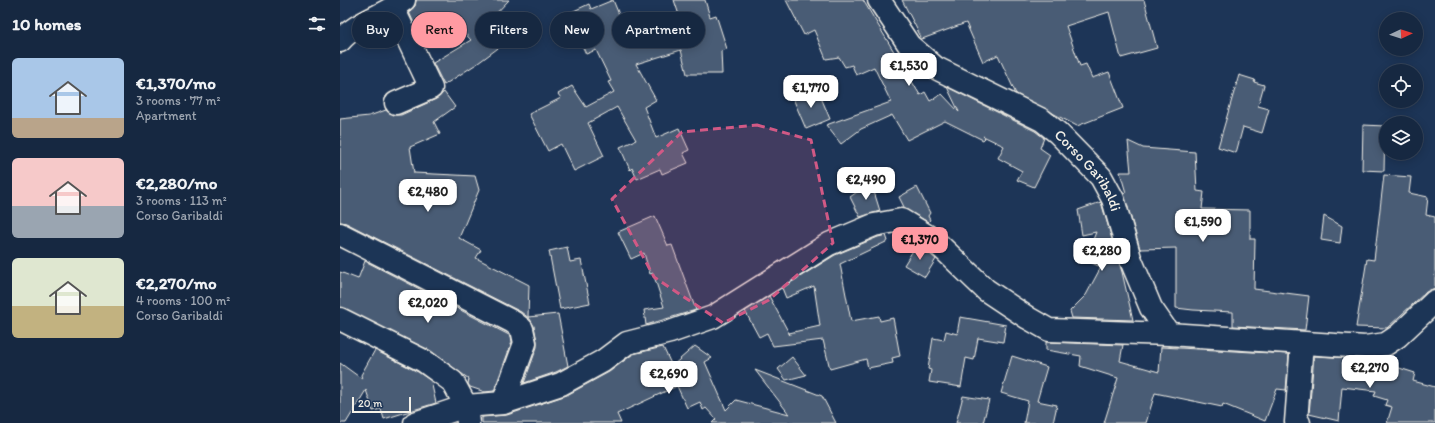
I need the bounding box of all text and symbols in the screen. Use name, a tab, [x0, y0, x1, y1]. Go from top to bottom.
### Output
chip: Buy	[352, 12, 403, 48]
chip: Rent	[411, 12, 467, 48]
chip: Filters	[475, 12, 542, 48]
chip: New	[550, 12, 604, 48]
chip: Apartment	[612, 12, 705, 48]
north arrow	[1379, 12, 1423, 56]
map controls	[1379, 12, 1423, 160]
icon: filters	[306, 13, 328, 35]
text: 10 homes	[12, 14, 81, 34]
pin: €1,530	[876, 53, 942, 87]
text: €1,530	[890, 58, 928, 73]
button: locate	[1379, 64, 1423, 108]
text: €1,370/mo	[136, 73, 216, 93]
icon: home	[44, 74, 92, 122]
pin: €1,770	[778, 75, 844, 109]
text: €1,770	[792, 80, 830, 95]
text: 3 rooms · 77 m²	[136, 93, 221, 108]
text: Apartment	[136, 108, 197, 123]
button: layers	[1379, 116, 1423, 160]
street label: Corso Garibaldi	[1051, 126, 1125, 213]
pin: €2,490	[833, 167, 899, 201]
text: €2,490	[846, 172, 886, 187]
text: €2,280/mo	[136, 173, 217, 193]
icon: home	[44, 174, 92, 222]
pin: €2,480	[395, 179, 461, 213]
text: €2,480	[408, 184, 448, 199]
text: 3 rooms · 113 m²	[136, 193, 227, 208]
text: Corso Garibaldi	[136, 208, 223, 223]
pin: €1,590	[1170, 209, 1236, 243]
text: €1,590	[1184, 214, 1222, 229]
pin: €1,370	[887, 227, 953, 261]
text: €1,370	[901, 232, 939, 247]
pin: €2,280	[1069, 238, 1135, 272]
text: €2,280	[1082, 243, 1122, 258]
text: €2,270/mo	[136, 273, 217, 293]
icon: home	[44, 274, 92, 322]
pin: €2,020	[395, 290, 461, 324]
text: 4 rooms · 100 m²	[136, 293, 230, 308]
text: €2,020	[408, 295, 448, 310]
text: Corso Garibaldi	[136, 308, 223, 323]
pin: €2,270	[1337, 355, 1403, 389]
text: €2,270	[1351, 360, 1389, 375]
pin: €2,690	[636, 361, 702, 395]
text: €2,690	[649, 366, 689, 381]
scale bar	[352, 395, 411, 414]
text: 20 m	[358, 397, 382, 410]

